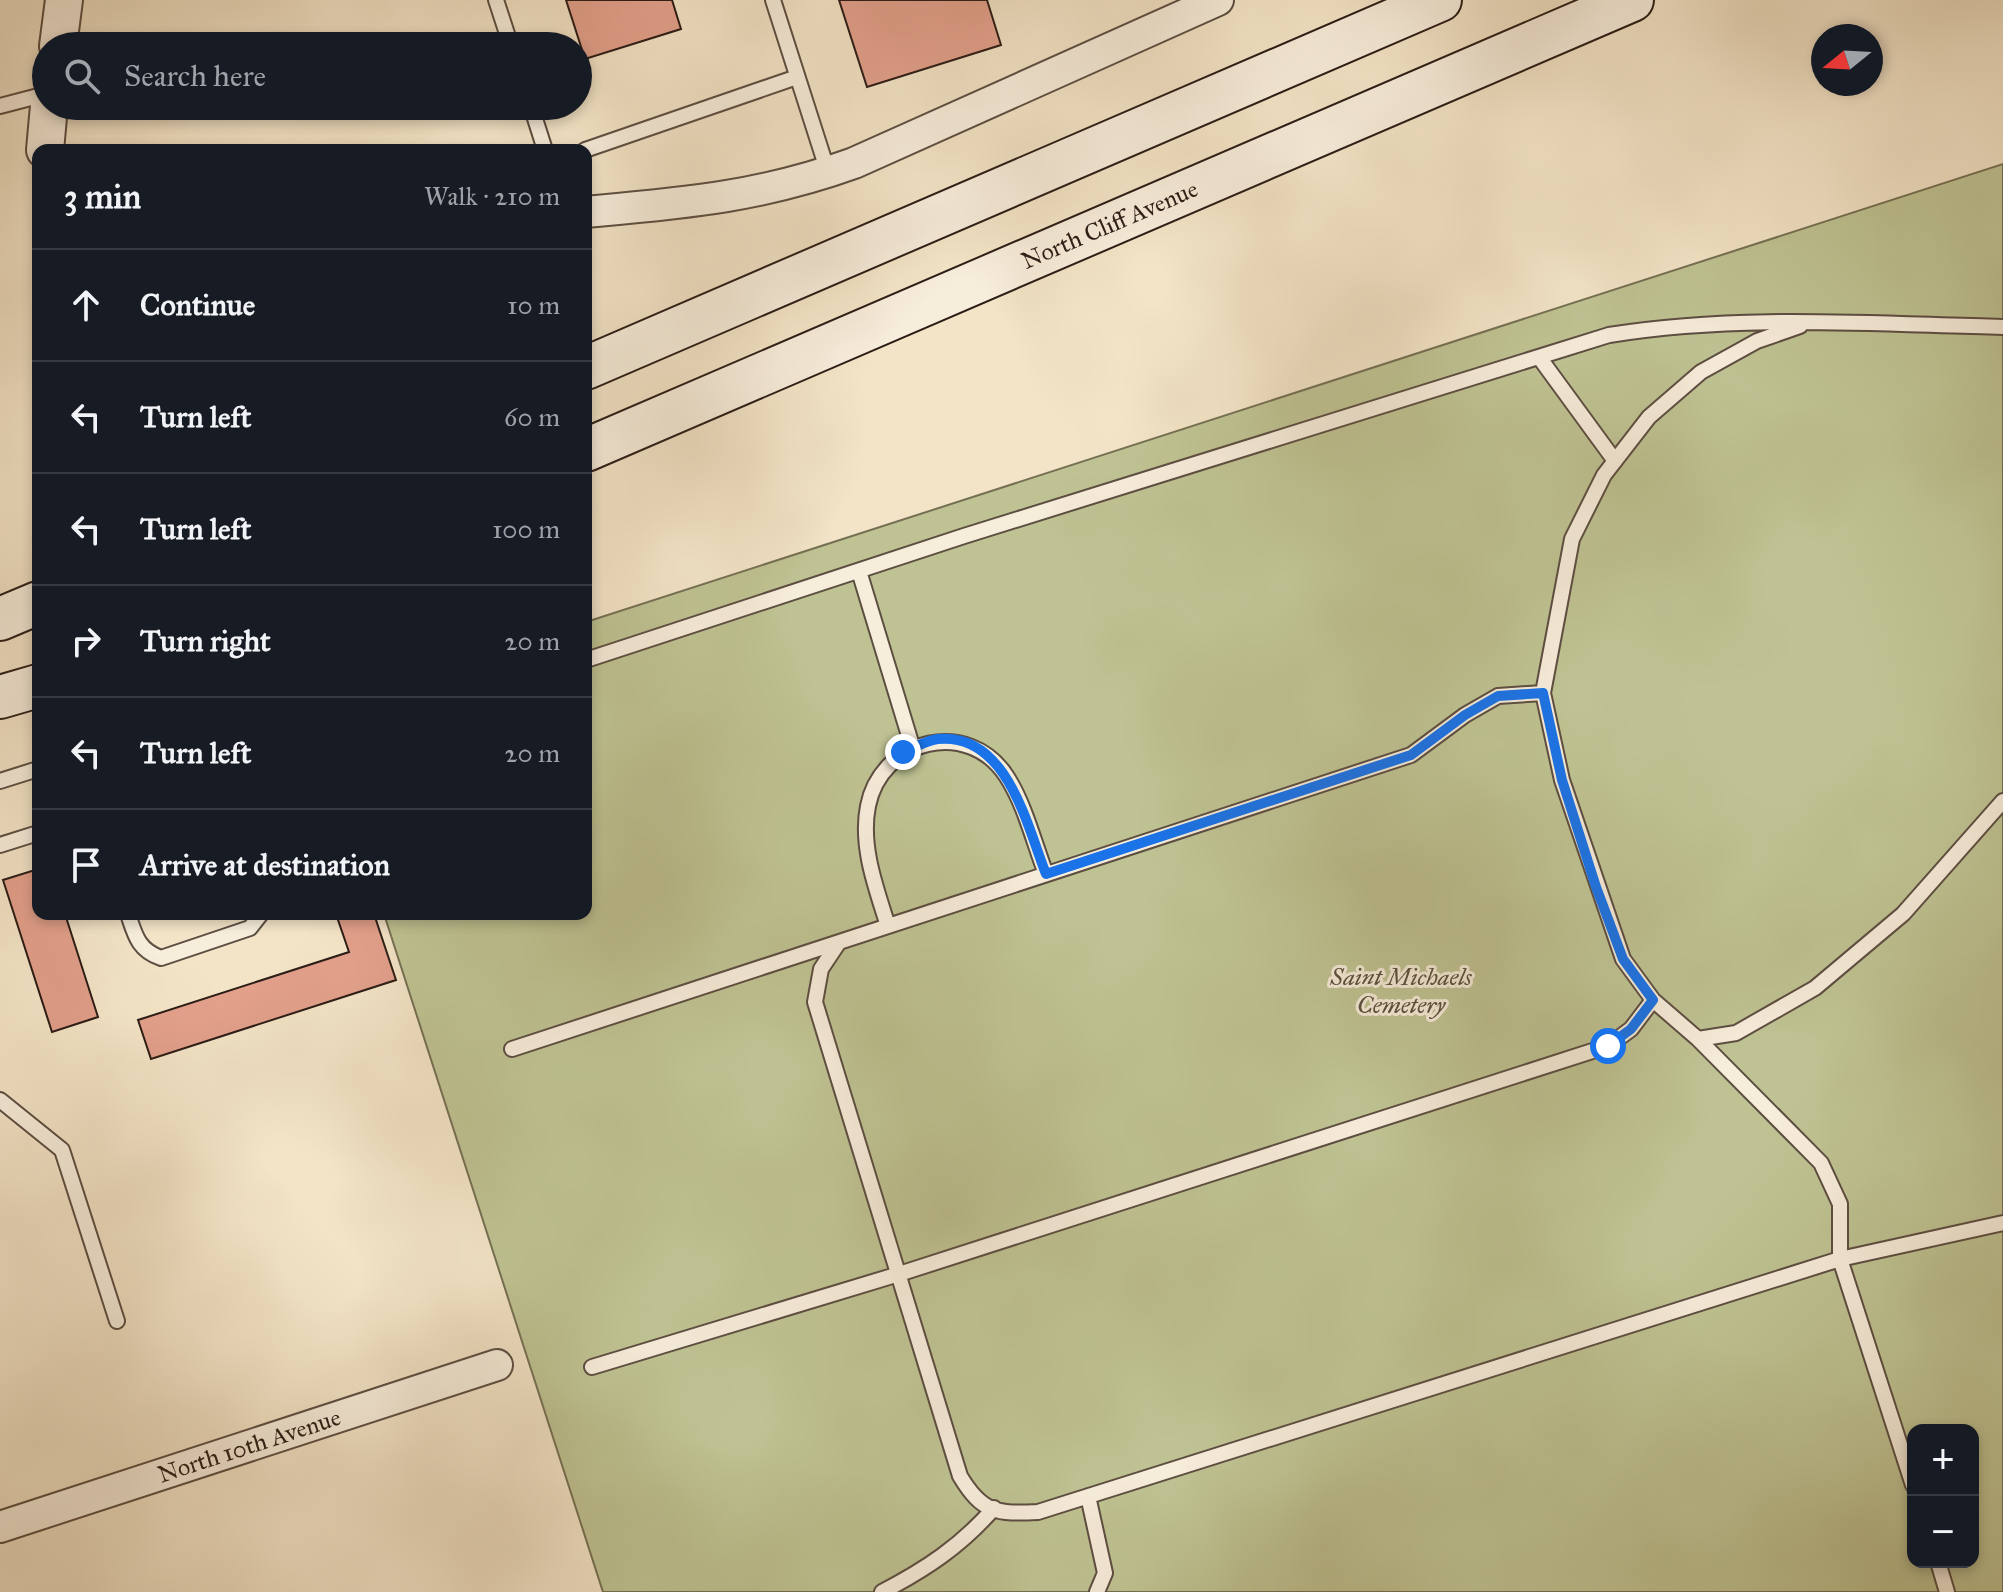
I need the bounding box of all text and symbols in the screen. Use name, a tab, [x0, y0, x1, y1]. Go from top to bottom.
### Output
north arrow	[1811, 24, 1883, 96]
search box	[32, 32, 592, 120]
icon: search	[60, 54, 104, 98]
text: Search here	[124, 58, 266, 94]
street label: North Cliff Avenue	[1017, 174, 1202, 276]
text: 3 min	[64, 176, 141, 217]
text: Walk · 210 m	[424, 180, 560, 212]
icon: ahead	[64, 283, 108, 327]
text: Continue	[140, 287, 255, 323]
text: 10 m	[507, 289, 560, 321]
icon: left	[64, 395, 108, 439]
text: Turn left	[140, 399, 251, 435]
text: 60 m	[504, 401, 560, 433]
icon: left	[64, 507, 108, 551]
text: Turn left	[140, 511, 251, 547]
text: 100 m	[492, 513, 560, 545]
icon: right	[64, 619, 108, 663]
text: Turn right	[140, 623, 271, 659]
text: 20 m	[505, 625, 560, 657]
icon: left	[64, 731, 108, 775]
route end	[885, 734, 921, 770]
text: Turn left	[140, 735, 251, 771]
text: 20 m	[505, 737, 560, 769]
icon: arrive	[64, 843, 108, 887]
text: Arrive at destination	[140, 847, 390, 883]
park label: Saint Michaels Cemetery	[1329, 962, 1473, 1020]
route start	[1590, 1028, 1626, 1064]
street label: North 10th Avenue	[154, 1402, 344, 1490]
map controls	[1907, 1424, 1979, 1568]
button: +	[1907, 1424, 1979, 1496]
button: −	[1907, 1496, 1979, 1568]

